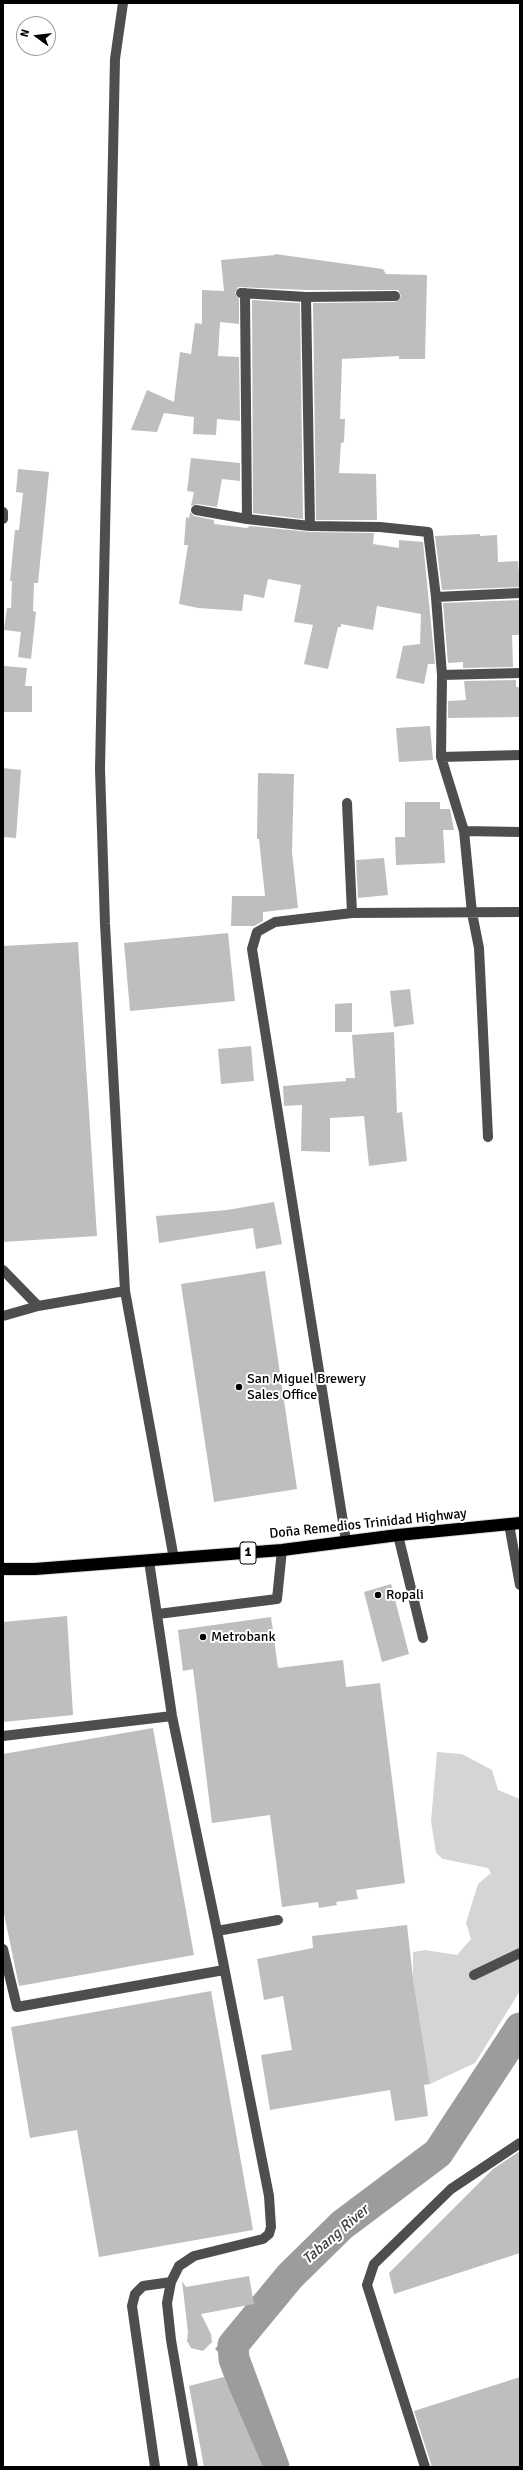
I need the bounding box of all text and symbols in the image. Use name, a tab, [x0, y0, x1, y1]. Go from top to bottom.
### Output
north arrow	[16, 16, 56, 56]
text: N	[18, 28, 32, 38]
place label: San Miguel Brewery Sales Office	[247, 1371, 366, 1404]
marker: San Miguel Brewery Sales Office	[234, 1382, 244, 1392]
street label: Doña Remedios Trinidad Highway	[268, 1505, 468, 1543]
road number: 1	[240, 1542, 256, 1564]
place label: Ropali	[386, 1587, 424, 1603]
marker: Ropali	[373, 1590, 383, 1600]
place label: Metrobank	[211, 1629, 276, 1645]
marker: Metrobank	[198, 1632, 208, 1642]
water label: Tabang River	[299, 2202, 373, 2268]

